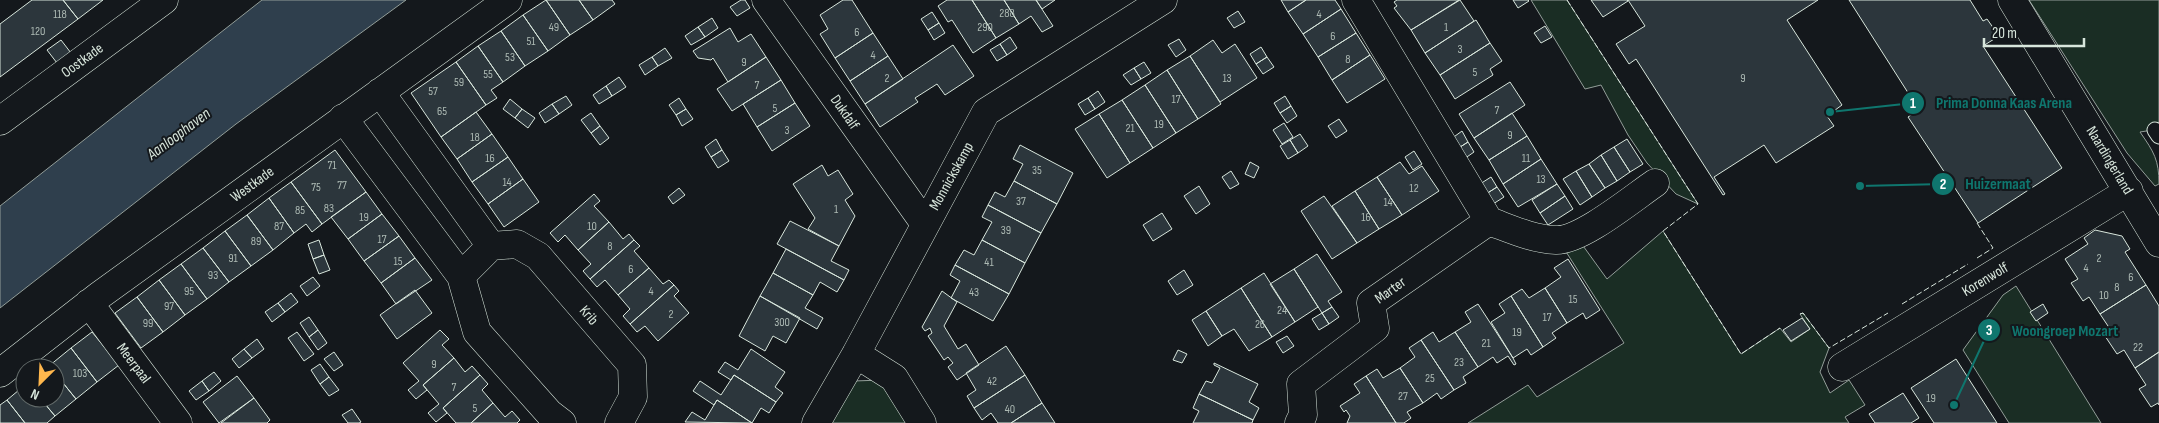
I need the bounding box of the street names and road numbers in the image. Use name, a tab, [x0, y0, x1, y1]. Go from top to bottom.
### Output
street label: Oostkade	[58, 39, 107, 82]
street label: Dukdalf	[826, 91, 864, 134]
street label: Naardingerland	[2082, 123, 2137, 198]
street label: Monnickskamp	[925, 139, 978, 214]
street label: Westkade	[227, 162, 278, 207]
street label: Korenwolf	[1959, 258, 2013, 301]
street label: Marter	[1371, 272, 1410, 308]
street label: Krib	[575, 302, 602, 329]
street label: Meerpaal	[112, 339, 155, 387]

